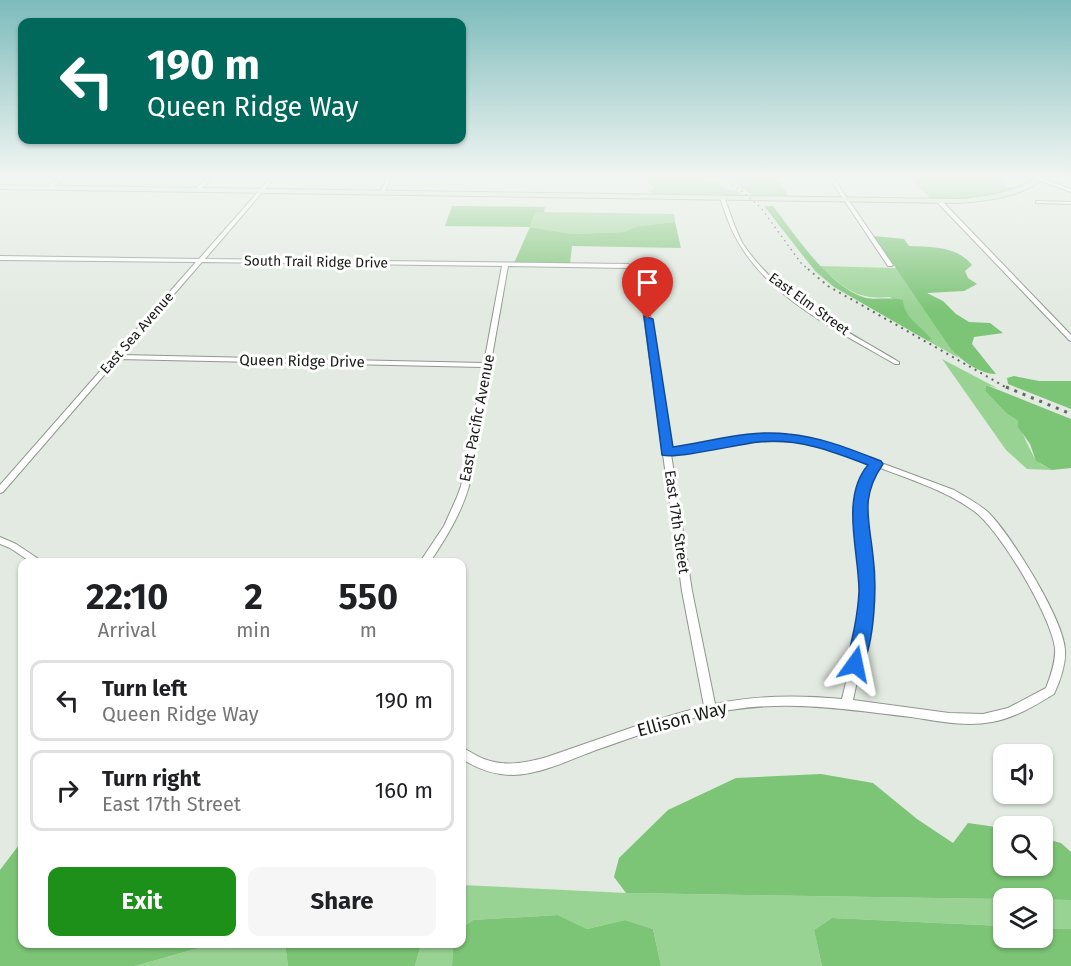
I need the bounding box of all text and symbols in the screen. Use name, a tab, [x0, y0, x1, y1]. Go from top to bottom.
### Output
text: 190 m	[147, 40, 260, 90]
icon: left	[48, 42, 126, 120]
text: Queen Ridge Way	[147, 91, 358, 123]
street label: South Trail Ridge Drive	[244, 252, 388, 272]
pin	[622, 257, 673, 319]
icon: arrive	[631, 266, 664, 299]
street label: East Elm Street	[765, 269, 853, 339]
street label: East Sea Avenue	[97, 289, 177, 377]
street label: Queen Ridge Drive	[239, 351, 365, 371]
street label: East Pacific Avenue	[456, 353, 498, 483]
street label: East 17th Street	[661, 469, 693, 575]
text: 22:10	[86, 575, 168, 619]
text: 2	[244, 575, 263, 619]
text: 550	[339, 575, 398, 619]
text: Arrival	[98, 618, 156, 642]
text: min	[236, 618, 271, 642]
text: m	[360, 618, 377, 642]
position arrow	[823, 632, 887, 696]
text: Turn left	[102, 675, 187, 702]
icon: left	[51, 684, 84, 717]
text: 190 m	[375, 687, 433, 714]
street label: Ellison Way	[635, 696, 729, 742]
text: Queen Ridge Way	[102, 702, 259, 726]
map controls	[993, 744, 1053, 948]
button: sound	[993, 744, 1053, 804]
text: Turn right	[102, 765, 201, 792]
icon: right	[51, 774, 84, 807]
text: 160 m	[375, 777, 433, 804]
text: East 17th Street	[102, 792, 241, 816]
button: search	[993, 816, 1053, 876]
button: Exit	[48, 867, 236, 936]
button: Share	[248, 867, 436, 936]
button: layers	[993, 888, 1053, 948]

